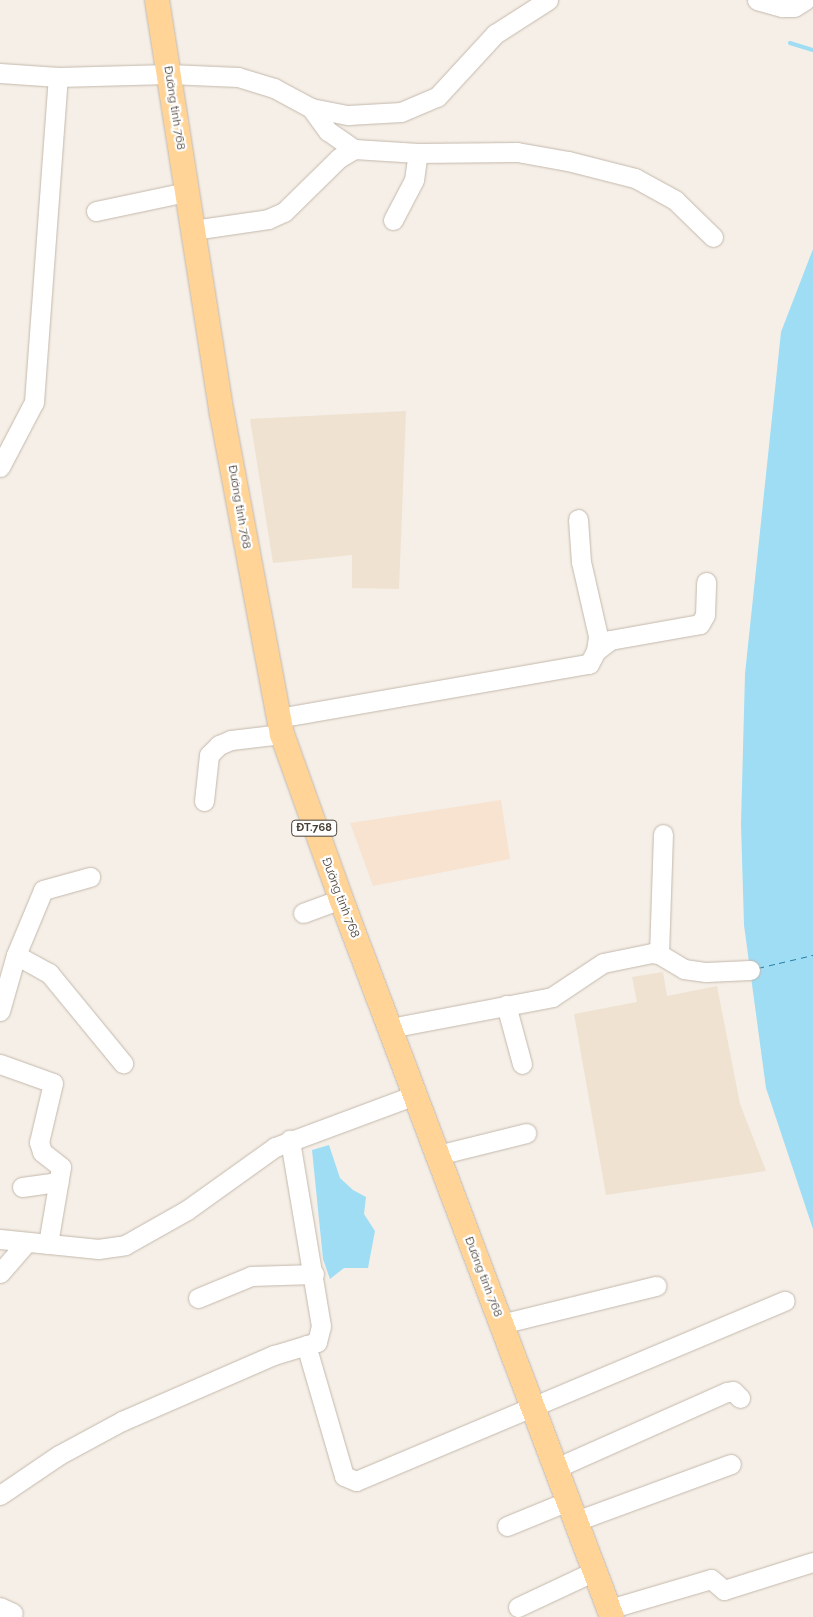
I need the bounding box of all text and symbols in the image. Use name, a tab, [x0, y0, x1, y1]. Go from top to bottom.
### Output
street label: Đường tỉnh 768	[160, 65, 188, 151]
street label: Đường tỉnh 768	[225, 464, 253, 550]
road number: ĐT.768	[290, 820, 338, 836]
street label: Đường tỉnh 768	[318, 856, 362, 940]
street label: Đường tỉnh 768	[461, 1235, 505, 1319]

